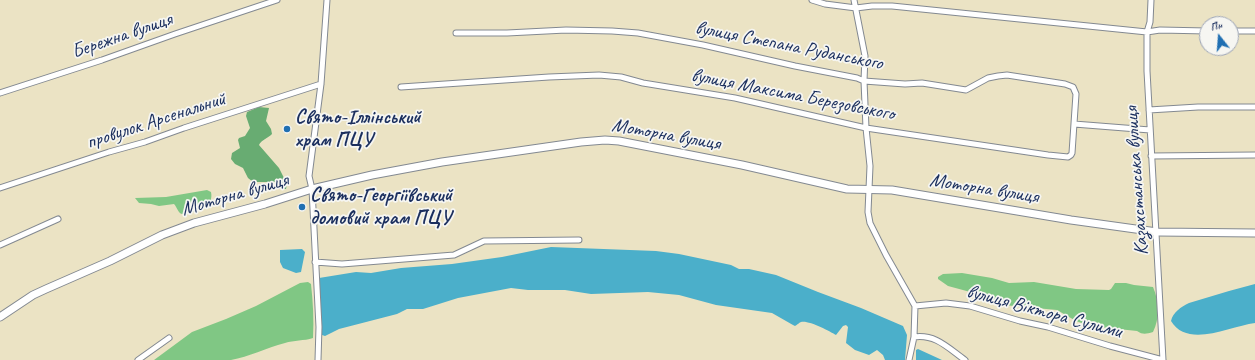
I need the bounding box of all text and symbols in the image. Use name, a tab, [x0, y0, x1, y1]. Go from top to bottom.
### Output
street label: Бережна вулиця	[69, 8, 175, 64]
street label: вулиця Степана Руданського	[693, 16, 885, 76]
north arrow	[1199, 16, 1239, 56]
text: Пн	[1208, 17, 1223, 34]
street label: вулиця Максима Березовського	[689, 64, 897, 126]
street label: провулок Арсенальний	[83, 87, 229, 155]
place label: Свято-Іллінський храм ПЦУ	[295, 106, 421, 153]
street label: Казахстанська вулиця	[1120, 106, 1154, 256]
street label: Моторна вулиця	[610, 114, 722, 156]
marker: Свято-Іллінський храм ПЦУ	[282, 124, 292, 134]
street label: Моторна вулиця	[179, 168, 291, 222]
street label: Моторна вулиця	[928, 169, 1040, 209]
place label: Свято-Георгіївський домовий храм ПЦУ	[310, 184, 452, 231]
marker: Свято-Георгіївський домовий храм ПЦУ	[297, 202, 307, 212]
street label: вулиця Віктора Сулими	[964, 280, 1124, 344]

